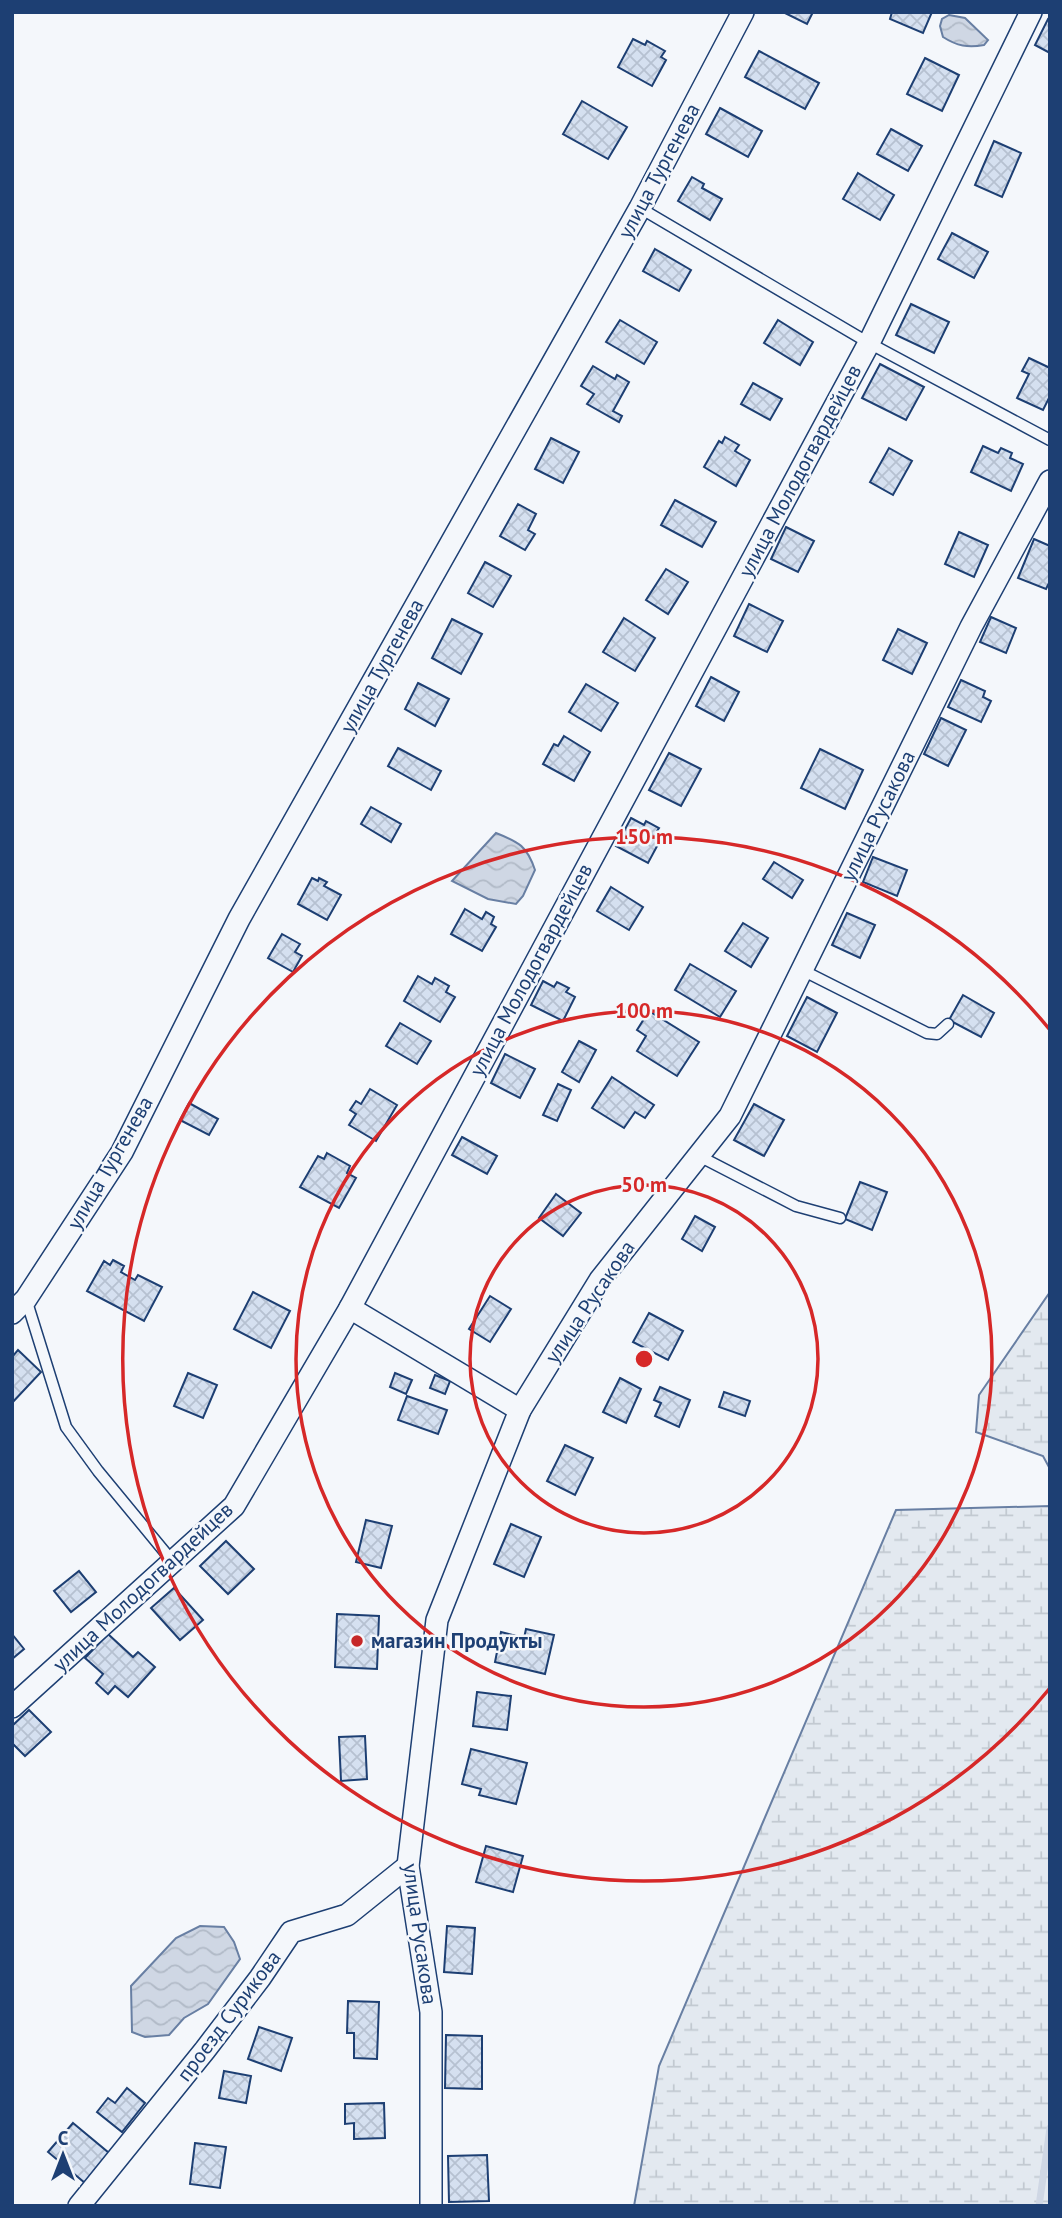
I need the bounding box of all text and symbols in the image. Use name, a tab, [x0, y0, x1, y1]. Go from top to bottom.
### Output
street label: улица Тургенева	[612, 98, 706, 243]
street label: улица Молодогвардейцев	[732, 360, 867, 582]
street label: улица Тургенева	[334, 594, 430, 738]
street label: улица Русакова	[834, 746, 921, 886]
text: 150 m	[615, 823, 673, 850]
street label: улица Молодогвардейцев	[463, 859, 598, 1081]
text: 100 m	[615, 997, 673, 1024]
street label: улица Тургенева	[61, 1091, 159, 1234]
text: 50 m	[621, 1171, 667, 1198]
street label: улица Русакова	[539, 1235, 641, 1368]
centre of rings	[632, 1347, 656, 1371]
street label: улица Молодогвардейцев	[47, 1496, 239, 1677]
place label: магазин Продукты	[371, 1627, 543, 1654]
marker: магазин Продукты	[349, 1633, 365, 1649]
street label: улица Русакова	[397, 1862, 444, 2006]
street label: проезд Сурикова	[171, 1945, 287, 2087]
north arrow	[28, 2120, 98, 2190]
text: С	[58, 2126, 69, 2150]

